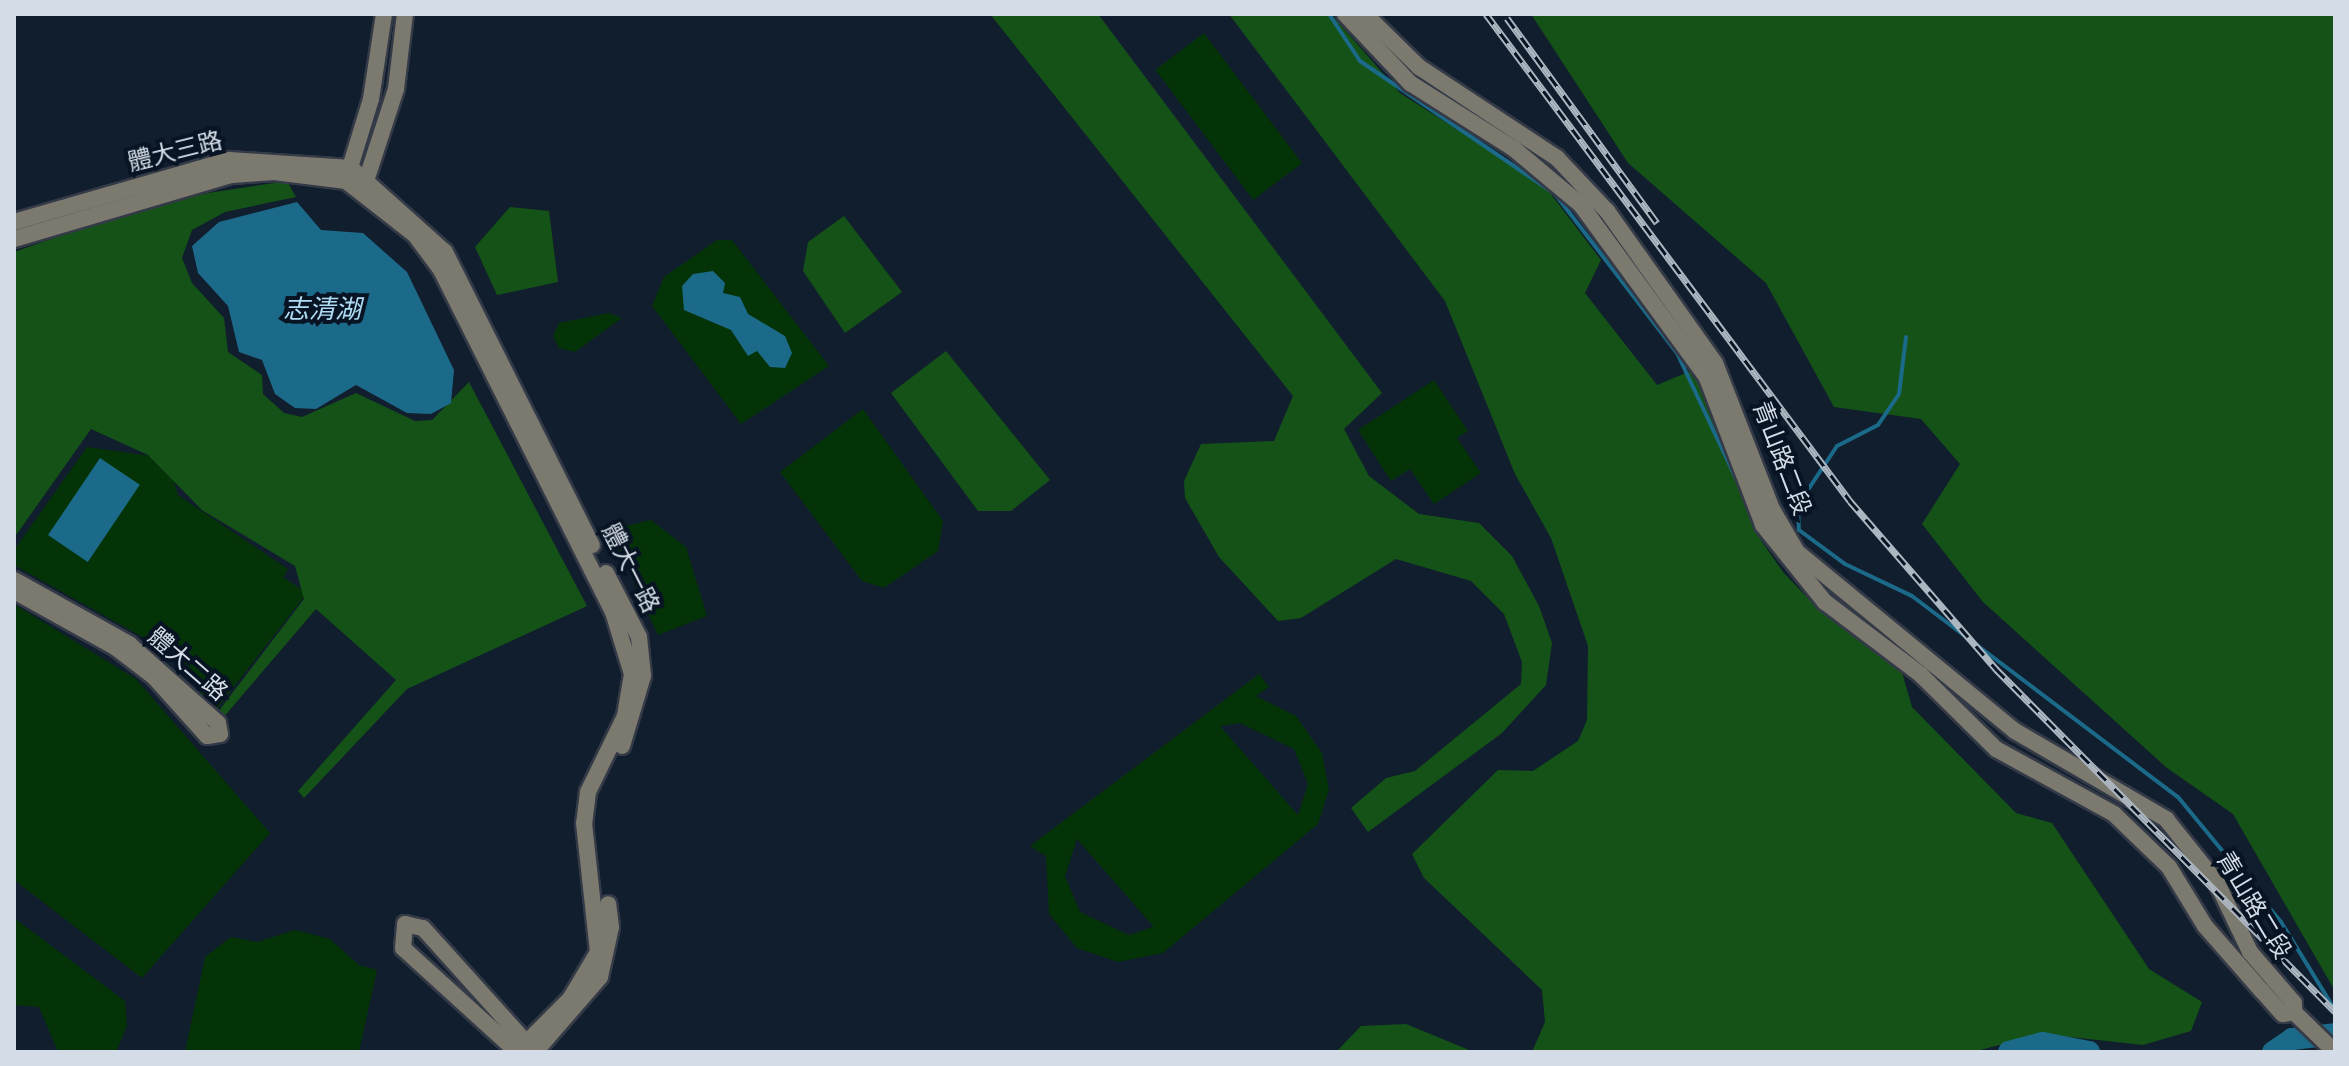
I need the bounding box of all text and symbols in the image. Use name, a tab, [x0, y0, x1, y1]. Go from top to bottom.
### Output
street label: 體大三路	[125, 125, 225, 177]
water label: 志清湖	[283, 294, 361, 326]
street label: 青山路二段	[1747, 397, 1817, 519]
street label: 體大一路	[596, 519, 666, 617]
street label: 體大二路	[142, 622, 234, 706]
street label: 青山路二段	[2211, 846, 2297, 964]

